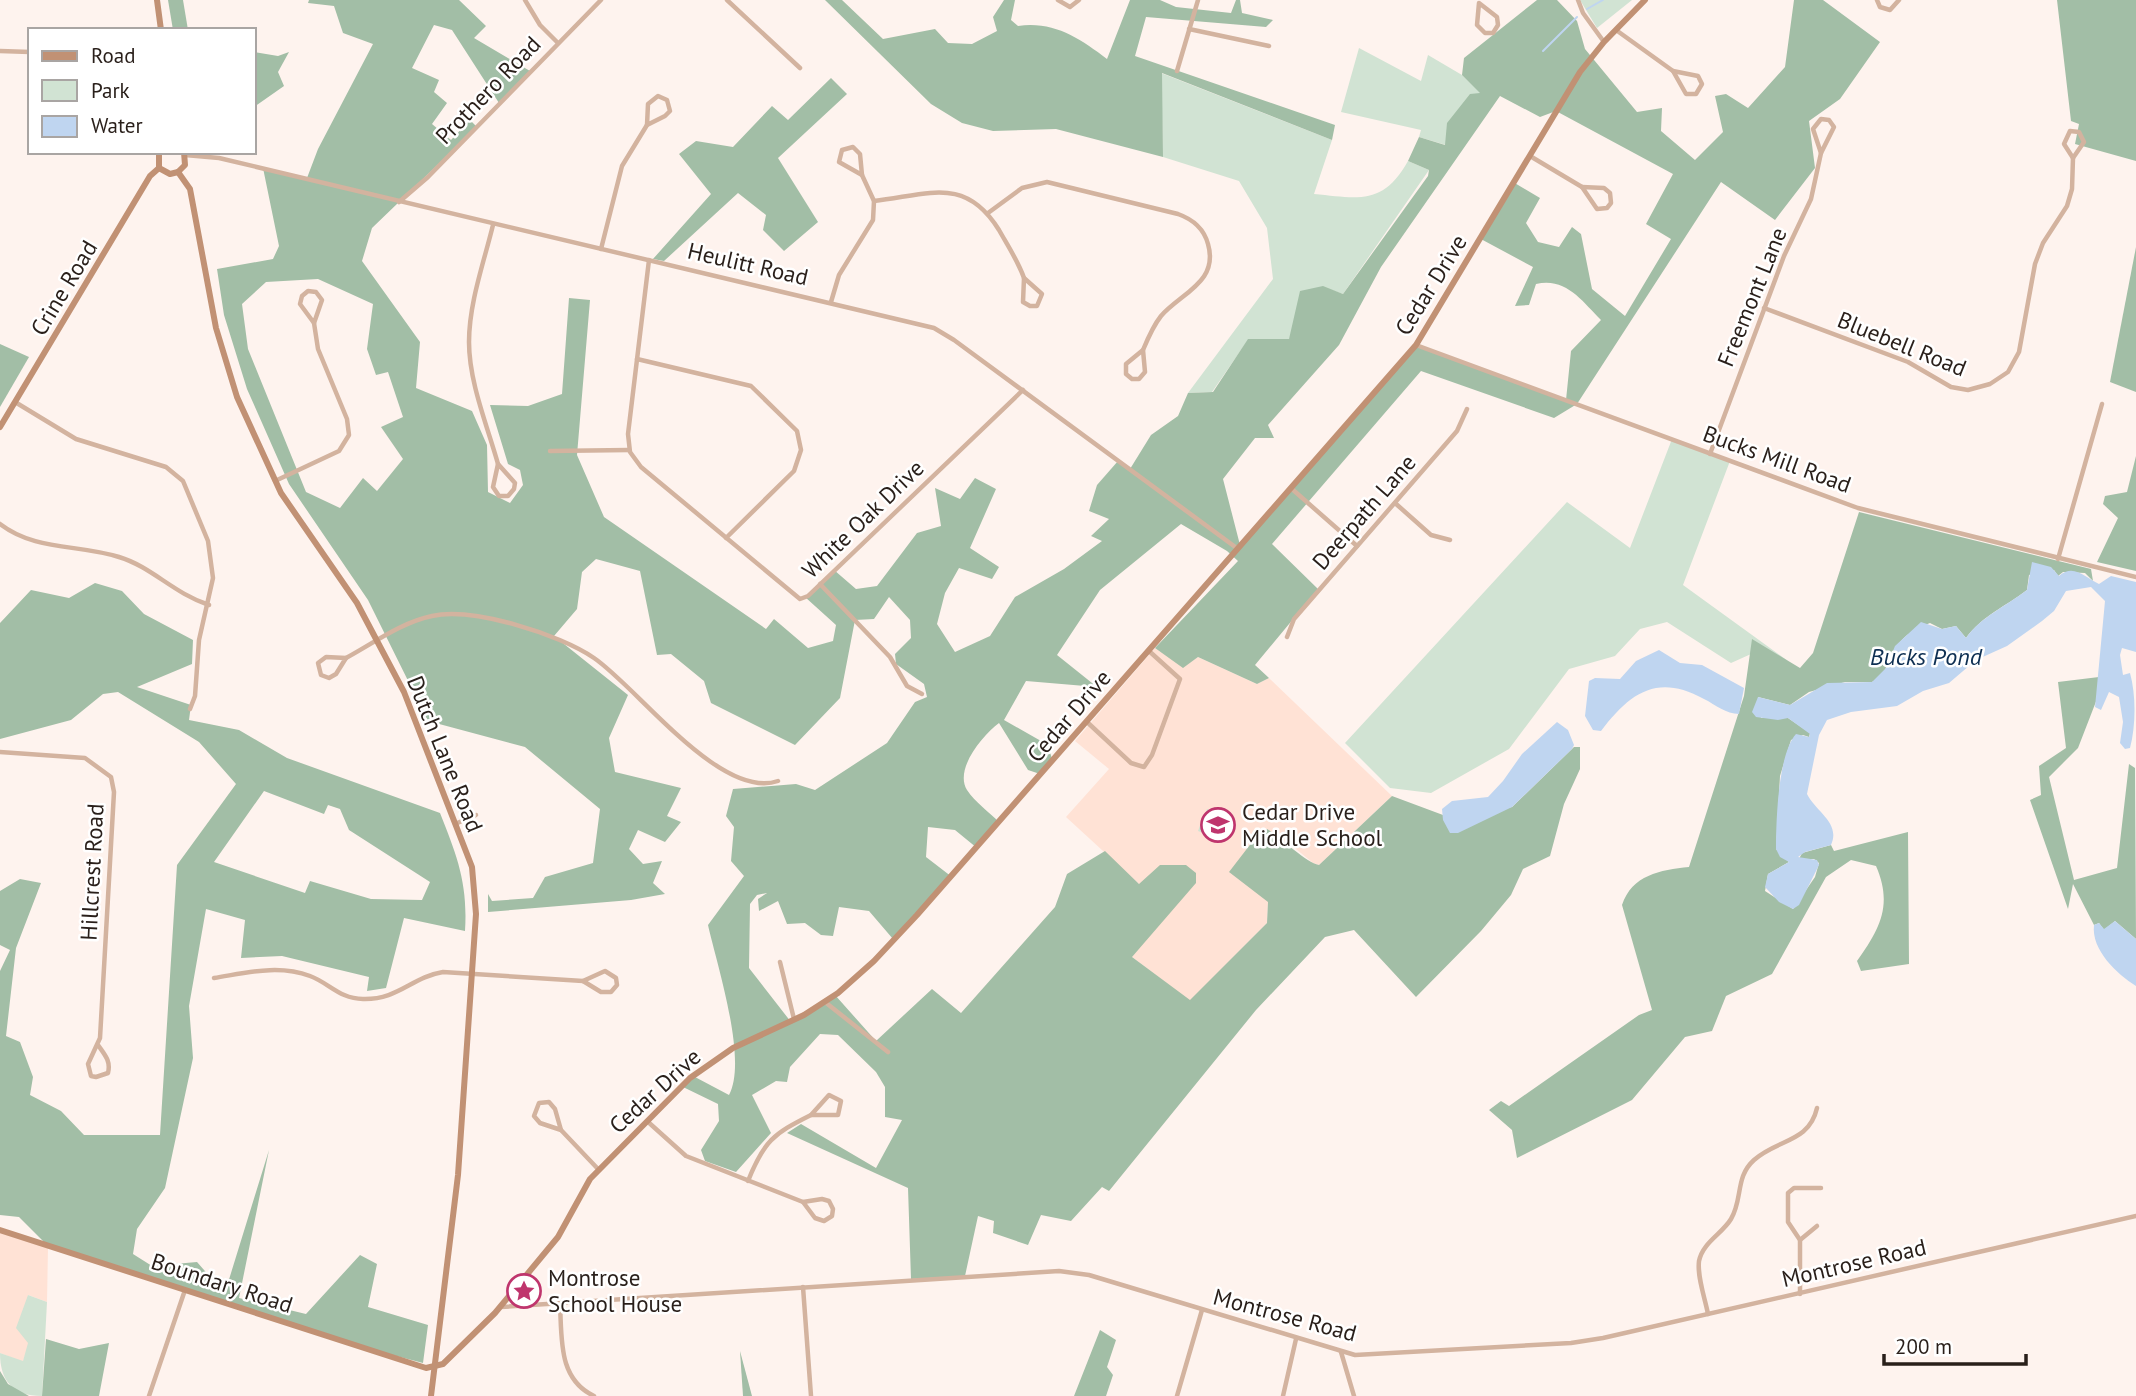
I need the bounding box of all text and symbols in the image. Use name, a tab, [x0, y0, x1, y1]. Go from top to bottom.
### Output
legend	[28, 28, 256, 154]
street label: Prothero Road	[429, 29, 546, 150]
text: Road	[91, 42, 135, 69]
text: Park	[91, 77, 130, 104]
text: Water	[91, 112, 143, 139]
street label: Freemont Lane	[1710, 223, 1793, 371]
street label: Cedar Drive	[1388, 229, 1473, 340]
street label: Crine Road	[24, 235, 103, 341]
street label: Heulitt Road	[685, 236, 811, 291]
street label: Bluebell Road	[1833, 305, 1971, 383]
street label: Bucks Mill Road	[1699, 418, 1855, 499]
street label: Deerpath Lane	[1306, 448, 1422, 575]
street label: White Oak Drive	[796, 453, 930, 584]
water label: Bucks Pond	[1870, 641, 1983, 672]
street label: Cedar Drive	[1021, 663, 1117, 768]
street label: Dutch Lane Road	[401, 671, 490, 836]
place label: Cedar Drive Middle School	[1242, 797, 1382, 852]
street label: Hillcrest Road	[73, 803, 110, 941]
school or university icon: Cedar Drive Middle School	[1199, 806, 1237, 844]
street label: Cedar Drive	[603, 1042, 706, 1139]
street label: Montrose Road	[1779, 1232, 1929, 1293]
street label: Boundary Road	[148, 1246, 297, 1319]
place label: Montrose School House	[548, 1263, 682, 1318]
place icon: Montrose School House	[505, 1272, 543, 1310]
street label: Montrose Road	[1210, 1281, 1360, 1348]
scale bar	[1884, 1322, 2026, 1366]
text: 200 m	[1895, 1333, 1952, 1360]

